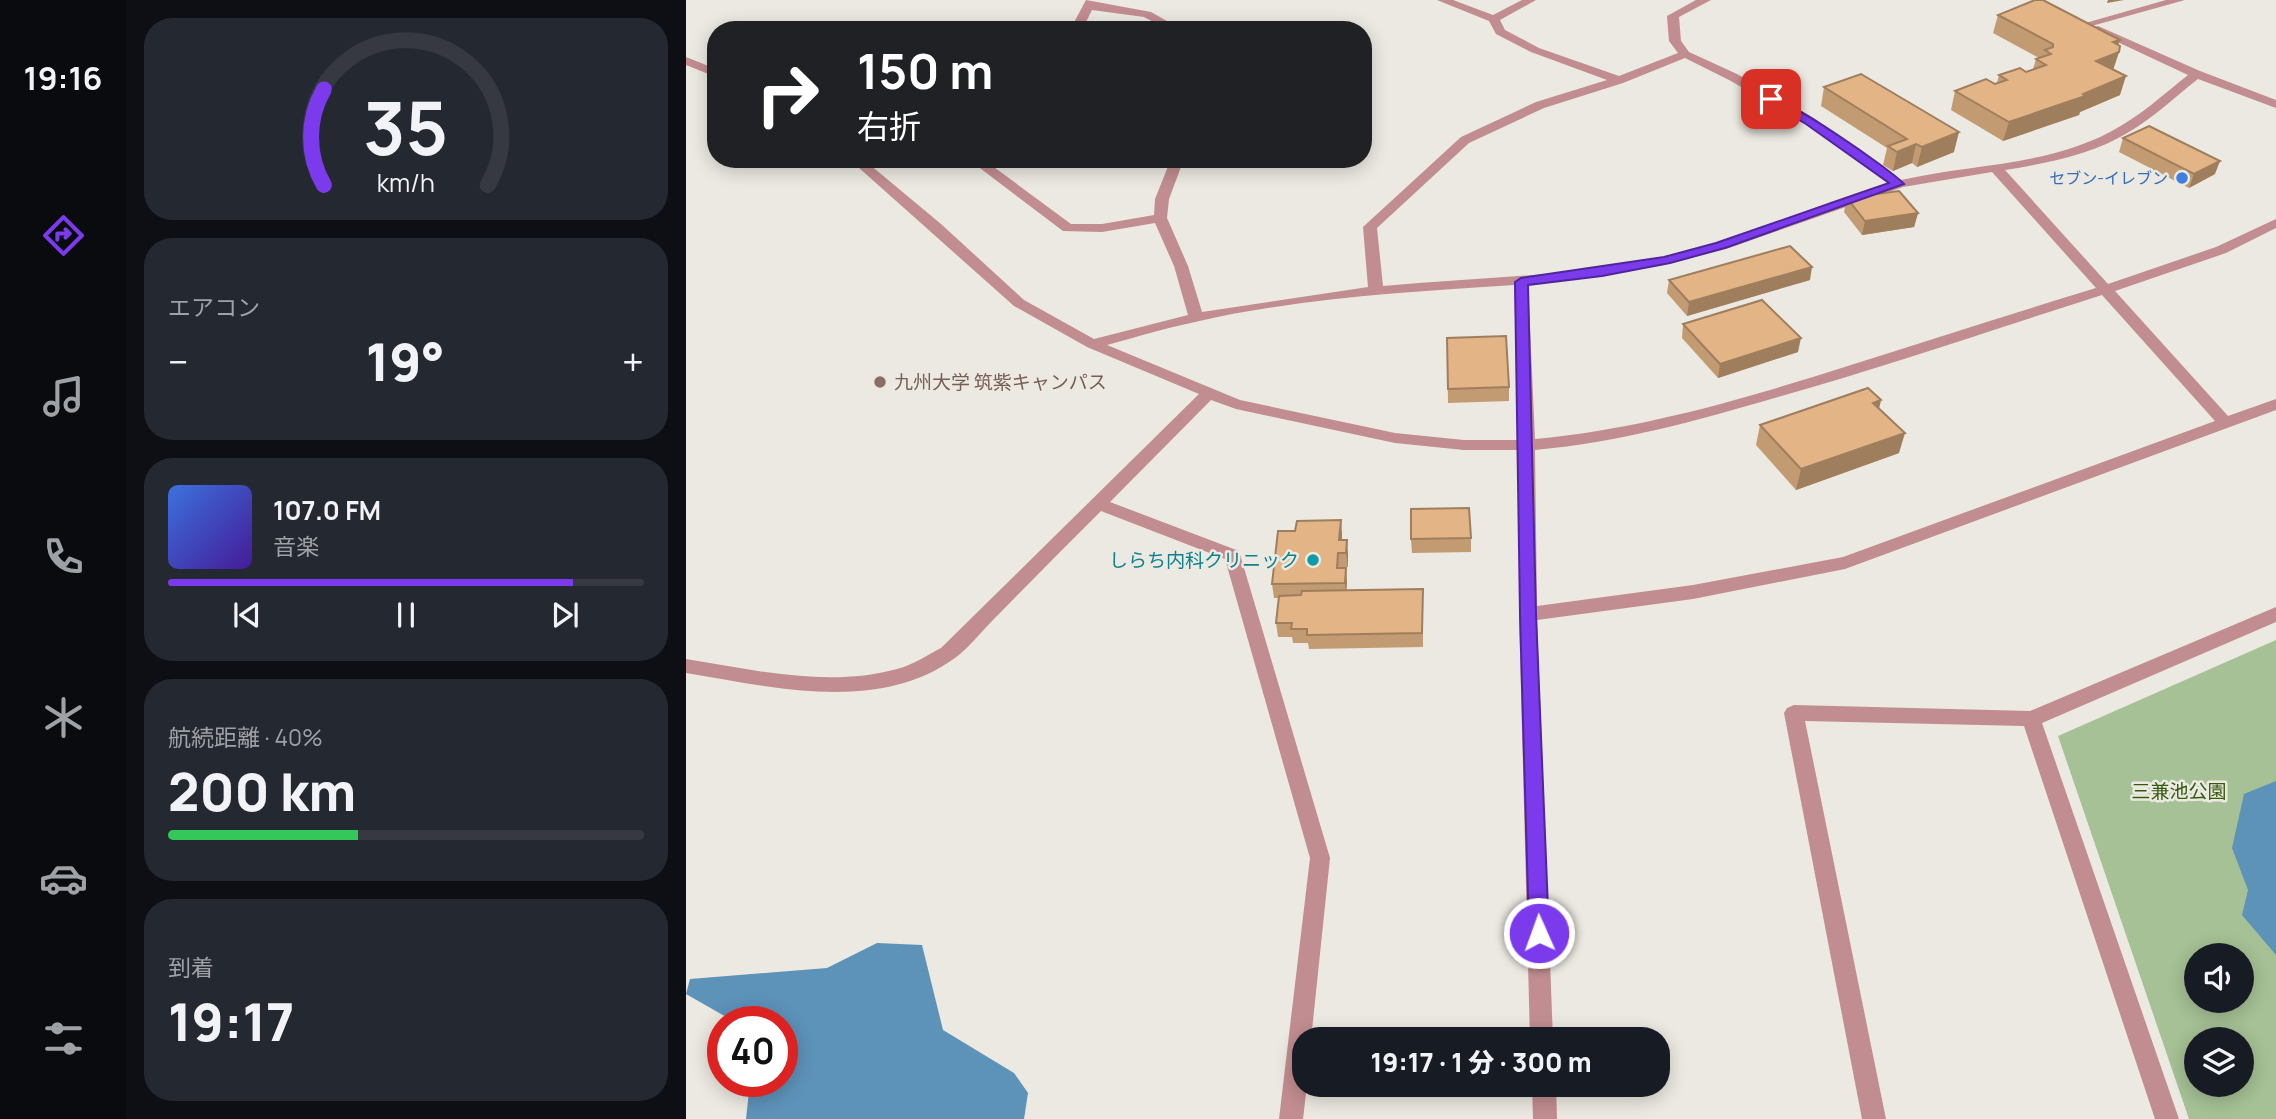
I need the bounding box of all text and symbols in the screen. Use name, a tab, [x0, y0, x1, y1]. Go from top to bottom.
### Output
text: 150 m	[857, 37, 993, 104]
icon: right	[742, 49, 833, 140]
text: 19:16	[24, 56, 102, 100]
pin	[1741, 69, 1801, 129]
text: 35	[364, 77, 449, 177]
icon: arrive	[1752, 80, 1790, 118]
text: 右折	[857, 104, 921, 148]
text: km/h	[377, 165, 435, 200]
place label: セブン-イレブン	[2049, 167, 2168, 189]
marker: セブン-イレブン	[2174, 170, 2190, 186]
icon: directions	[39, 211, 88, 260]
text: エアコン	[168, 291, 260, 323]
text: 19°	[366, 326, 445, 397]
text: −	[168, 335, 189, 387]
text: +	[622, 335, 644, 387]
place label: 九州大学 筑紫キャンパス	[894, 369, 1107, 395]
icon: music	[39, 372, 88, 421]
marker: 九州大学 筑紫キャンパス	[872, 374, 888, 390]
text: 107.0 FM	[273, 492, 381, 528]
text: 音楽	[273, 530, 319, 562]
icon: phone	[39, 532, 88, 581]
place label: しらち内科クリニック	[1109, 547, 1299, 573]
marker: しらち内科クリニック	[1305, 552, 1321, 568]
icon: previous	[228, 596, 266, 634]
icon: pause	[387, 596, 425, 634]
icon: next	[546, 596, 584, 634]
icon: climate	[39, 693, 88, 742]
text: 航続距離 · 40%	[168, 721, 323, 753]
text: 200 km	[168, 756, 356, 827]
park label: 三兼池公園	[2131, 778, 2227, 804]
icon: car	[39, 854, 88, 903]
position arrow	[1502, 896, 1576, 970]
map controls	[2184, 943, 2254, 1097]
button: sound	[2184, 943, 2254, 1013]
text: 到着	[168, 951, 214, 983]
text: 19:17	[168, 986, 294, 1057]
speed limit sign: 40	[707, 1006, 798, 1097]
icon: filters	[39, 1014, 88, 1063]
button: layers	[2184, 1027, 2254, 1097]
text: 19:17 · 1 分 · 300 m	[1370, 1044, 1592, 1080]

